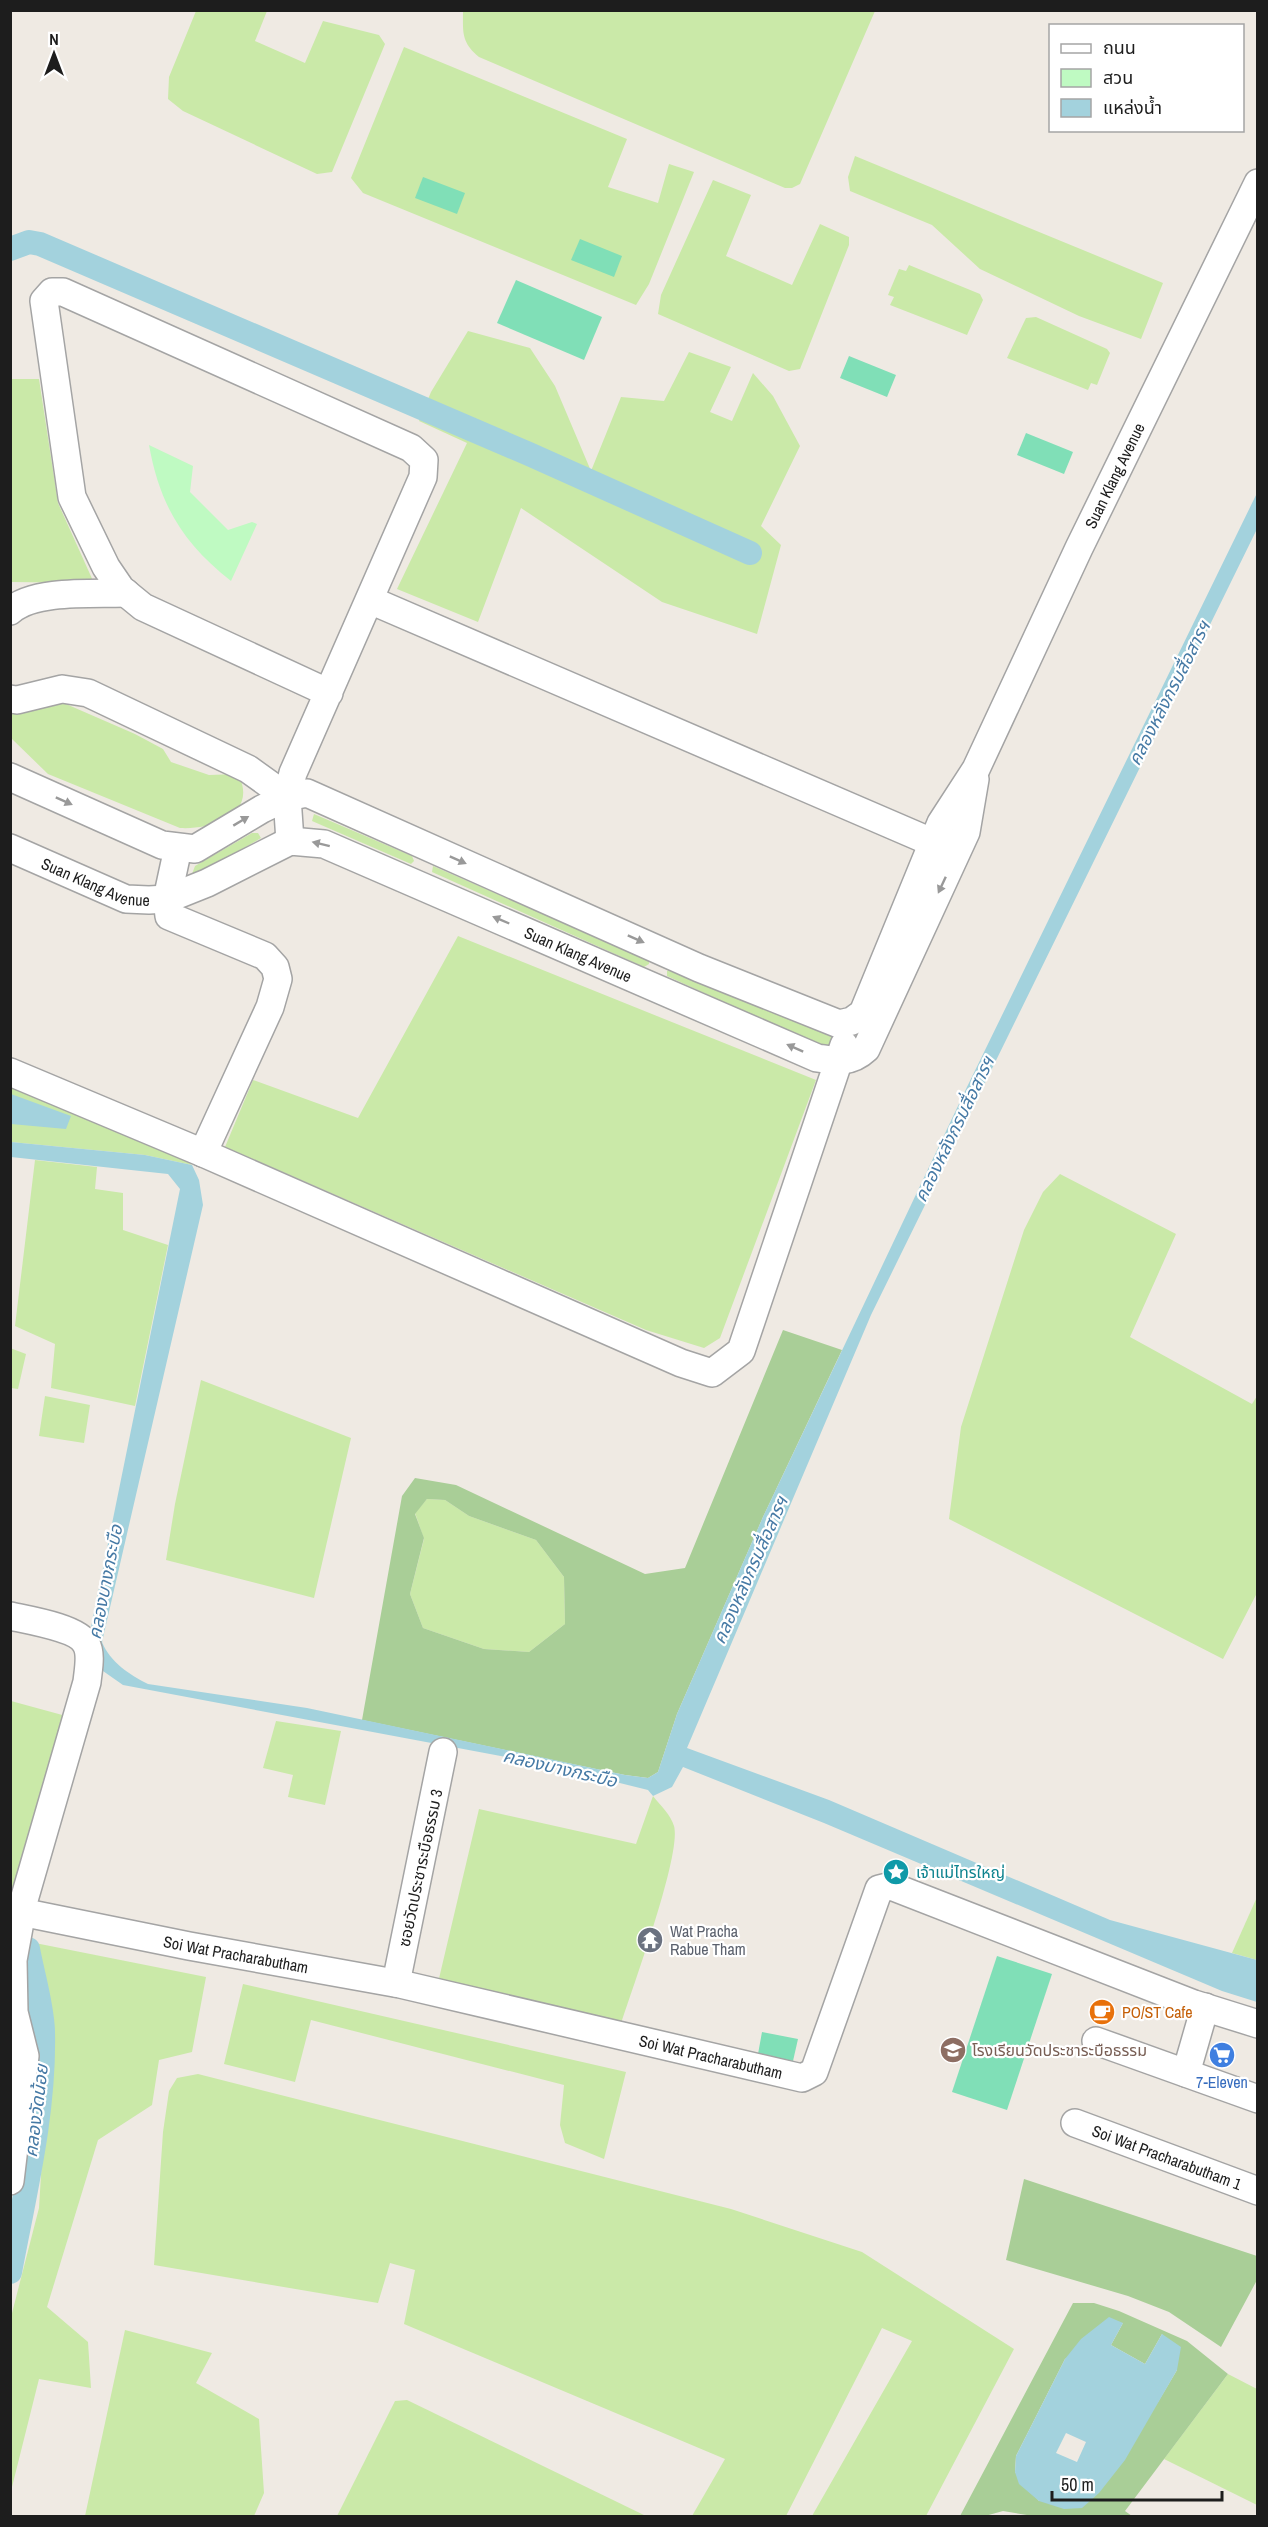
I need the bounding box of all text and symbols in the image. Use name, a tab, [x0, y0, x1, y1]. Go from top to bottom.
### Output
north arrow	[24, 24, 84, 84]
legend	[1049, 24, 1244, 132]
text: N	[49, 28, 59, 50]
text: ถนน	[1103, 35, 1136, 60]
text: สวน	[1103, 65, 1133, 90]
text: แหล่งน้ำ	[1103, 95, 1162, 120]
street label: Suan Klang Avenue	[1079, 419, 1150, 532]
water label: คลองหลังกรมสื่อสารฯ	[1122, 615, 1217, 769]
one-way arrow	[55, 796, 73, 806]
one-way arrow	[233, 817, 250, 827]
one-way arrow	[312, 839, 330, 849]
street label: Suan Klang Avenue	[38, 852, 150, 911]
one-way arrow	[449, 855, 467, 865]
one-way arrow	[937, 876, 947, 894]
one-way arrow	[491, 915, 509, 925]
street label: Suan Klang Avenue	[521, 921, 635, 987]
one-way arrow	[627, 935, 644, 944]
one-way arrow	[786, 1043, 804, 1052]
water label: คลองหลังกรมสื่อสารฯ	[908, 1051, 1001, 1206]
water label: คลองหลังกรมสื่อสารฯ	[706, 1491, 794, 1648]
water label: คลองบางกระบือ	[82, 1522, 128, 1641]
water label: คลองบางกระบือ	[501, 1743, 620, 1793]
street label: ซอยวัดประชาระบือธรรม 3	[393, 1787, 447, 1949]
place icon: เจ้าแม่ไทรใหญ่	[881, 1857, 911, 1887]
place label: เจ้าแม่ไทรใหญ่	[916, 1861, 1005, 1883]
place label: Wat Pracha Rabue Tham	[670, 1920, 746, 1960]
temple icon: Wat Pracha Rabue Tham	[635, 1925, 665, 1955]
street label: Soi Wat Pracharabutham	[161, 1930, 310, 1978]
cafe icon: PO/ST Cafe	[1087, 1997, 1117, 2027]
place label: PO/ST Cafe	[1122, 2001, 1193, 2023]
street label: Soi Wat Pracharabutham	[637, 2029, 785, 2084]
school or university icon: โรงเรียนวัดประชาระบือธรรม	[938, 2035, 968, 2065]
place label: โรงเรียนวัดประชาระบือธรรม	[972, 2039, 1147, 2061]
supermarket icon: 7-Eleven	[1207, 2040, 1237, 2070]
water label: คลองวัดน้อย	[18, 2062, 54, 2159]
place label: 7-Eleven	[1196, 2071, 1248, 2093]
street label: Soi Wat Pracharabutham 1	[1089, 2119, 1245, 2195]
scale bar	[1052, 2464, 1222, 2502]
text: 50 m	[1061, 2472, 1094, 2497]

